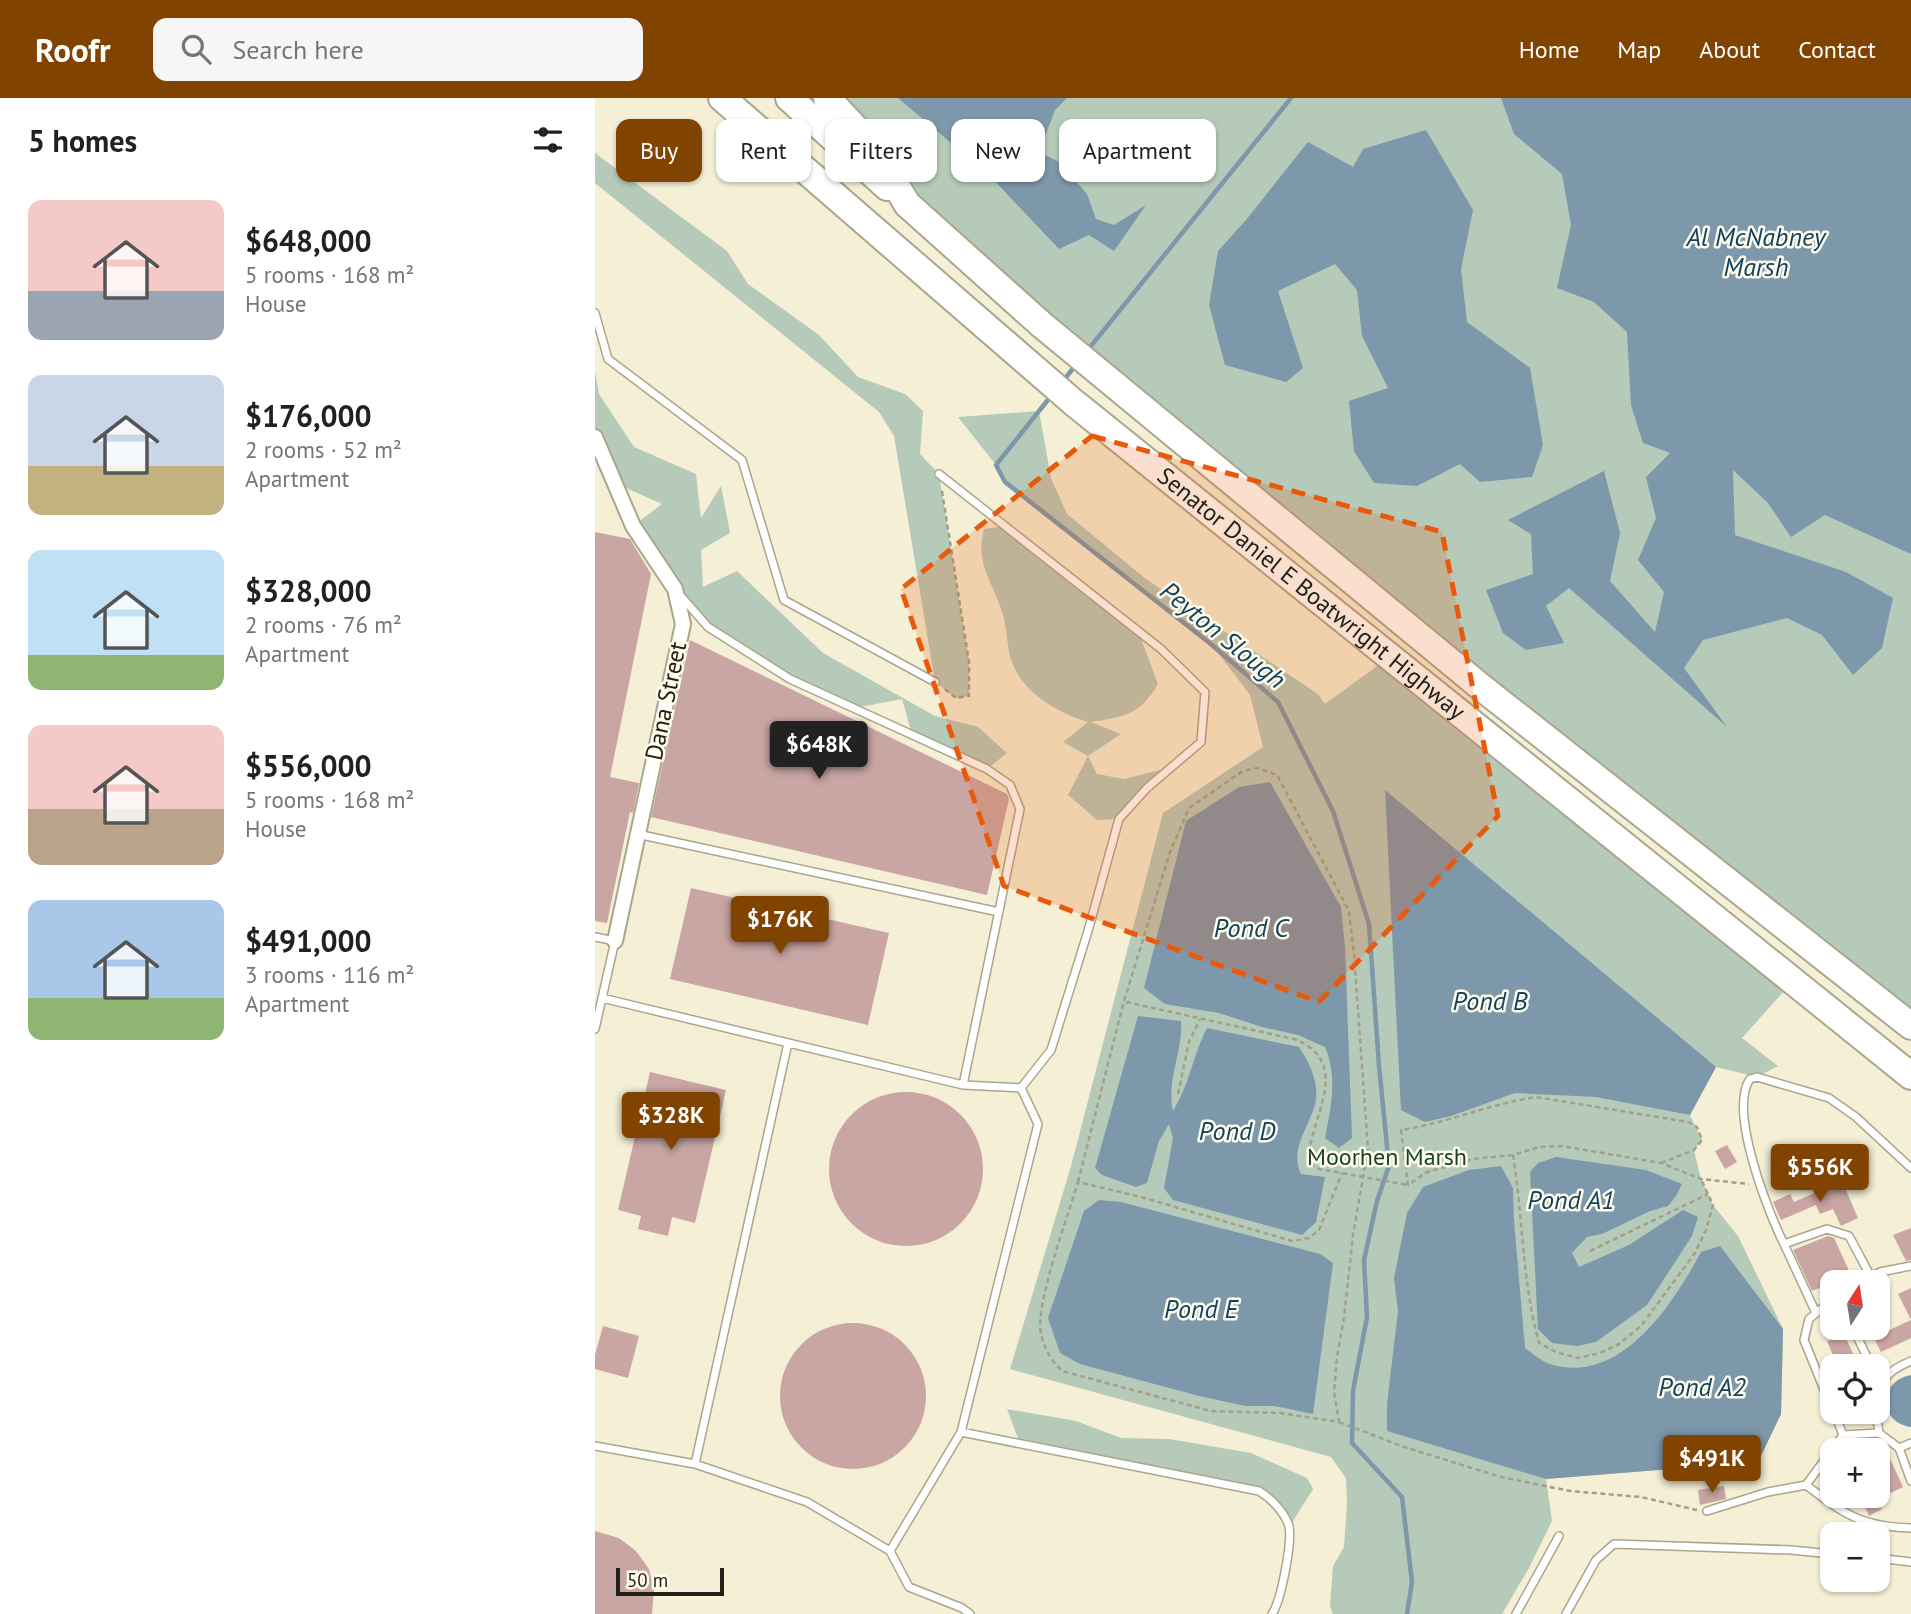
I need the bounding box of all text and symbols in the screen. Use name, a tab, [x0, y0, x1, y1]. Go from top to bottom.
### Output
search box	[153, 18, 643, 81]
text: Roofr	[35, 28, 111, 71]
icon: search	[177, 30, 215, 68]
text: Search here	[233, 33, 364, 66]
text: Home	[1519, 34, 1579, 65]
text: Map	[1617, 34, 1661, 65]
text: About	[1699, 34, 1760, 65]
text: Contact	[1798, 34, 1876, 65]
chip: Buy	[616, 119, 702, 182]
chip: Rent	[716, 119, 811, 182]
chip: Filters	[825, 119, 937, 182]
chip: New	[951, 119, 1045, 182]
chip: Apartment	[1059, 119, 1216, 182]
text: 5 homes	[28, 121, 137, 160]
icon: filters	[529, 121, 567, 159]
water label: Al McNabney Marsh	[1686, 220, 1827, 283]
text: $648,000	[245, 221, 372, 260]
icon: home	[84, 228, 168, 312]
text: 5 rooms · 168 m²	[245, 260, 414, 289]
text: House	[245, 289, 307, 318]
text: $176,000	[245, 396, 372, 435]
icon: home	[84, 403, 168, 487]
text: 2 rooms · 52 m²	[245, 435, 402, 464]
street label: Senator Daniel E Boatwright Highway	[1151, 460, 1472, 726]
text: Apartment	[245, 464, 349, 493]
text: $328,000	[245, 571, 372, 610]
water label: Peyton Slough	[1154, 574, 1293, 695]
icon: home	[84, 578, 168, 662]
text: 2 rooms · 76 m²	[245, 610, 402, 639]
text: Apartment	[245, 639, 349, 668]
street label: Dana Street	[638, 639, 693, 763]
pin: $648K	[770, 722, 868, 781]
text: $648K	[786, 729, 852, 758]
text: $556,000	[245, 746, 372, 785]
icon: home	[84, 753, 168, 837]
text: 5 rooms · 168 m²	[245, 785, 414, 814]
text: House	[245, 814, 307, 843]
pin: $176K	[731, 896, 829, 956]
text: $176K	[747, 904, 813, 933]
water label: Pond C	[1214, 911, 1290, 944]
text: $491,000	[245, 921, 372, 960]
icon: home	[84, 928, 168, 1012]
text: 3 rooms · 116 m²	[245, 960, 414, 989]
water label: Pond B	[1453, 984, 1528, 1017]
text: Apartment	[245, 989, 349, 1018]
pin: $328K	[622, 1093, 720, 1152]
text: $328K	[638, 1100, 704, 1129]
water label: Pond D	[1199, 1114, 1276, 1147]
park label: Moorhen Marsh	[1307, 1141, 1467, 1172]
pin: $556K	[1771, 1144, 1869, 1204]
text: $556K	[1787, 1152, 1853, 1181]
water label: Pond A1	[1527, 1183, 1615, 1216]
north arrow	[1820, 1270, 1890, 1340]
map controls	[1820, 1270, 1890, 1592]
water label: Pond E	[1164, 1292, 1240, 1325]
button: locate	[1820, 1354, 1890, 1424]
water label: Pond A2	[1658, 1370, 1746, 1403]
pin: $491K	[1663, 1436, 1761, 1495]
button: +	[1820, 1438, 1890, 1508]
text: $491K	[1679, 1443, 1745, 1472]
button: −	[1820, 1522, 1890, 1592]
scale bar	[616, 1565, 725, 1597]
text: 50 m	[627, 1568, 668, 1592]

